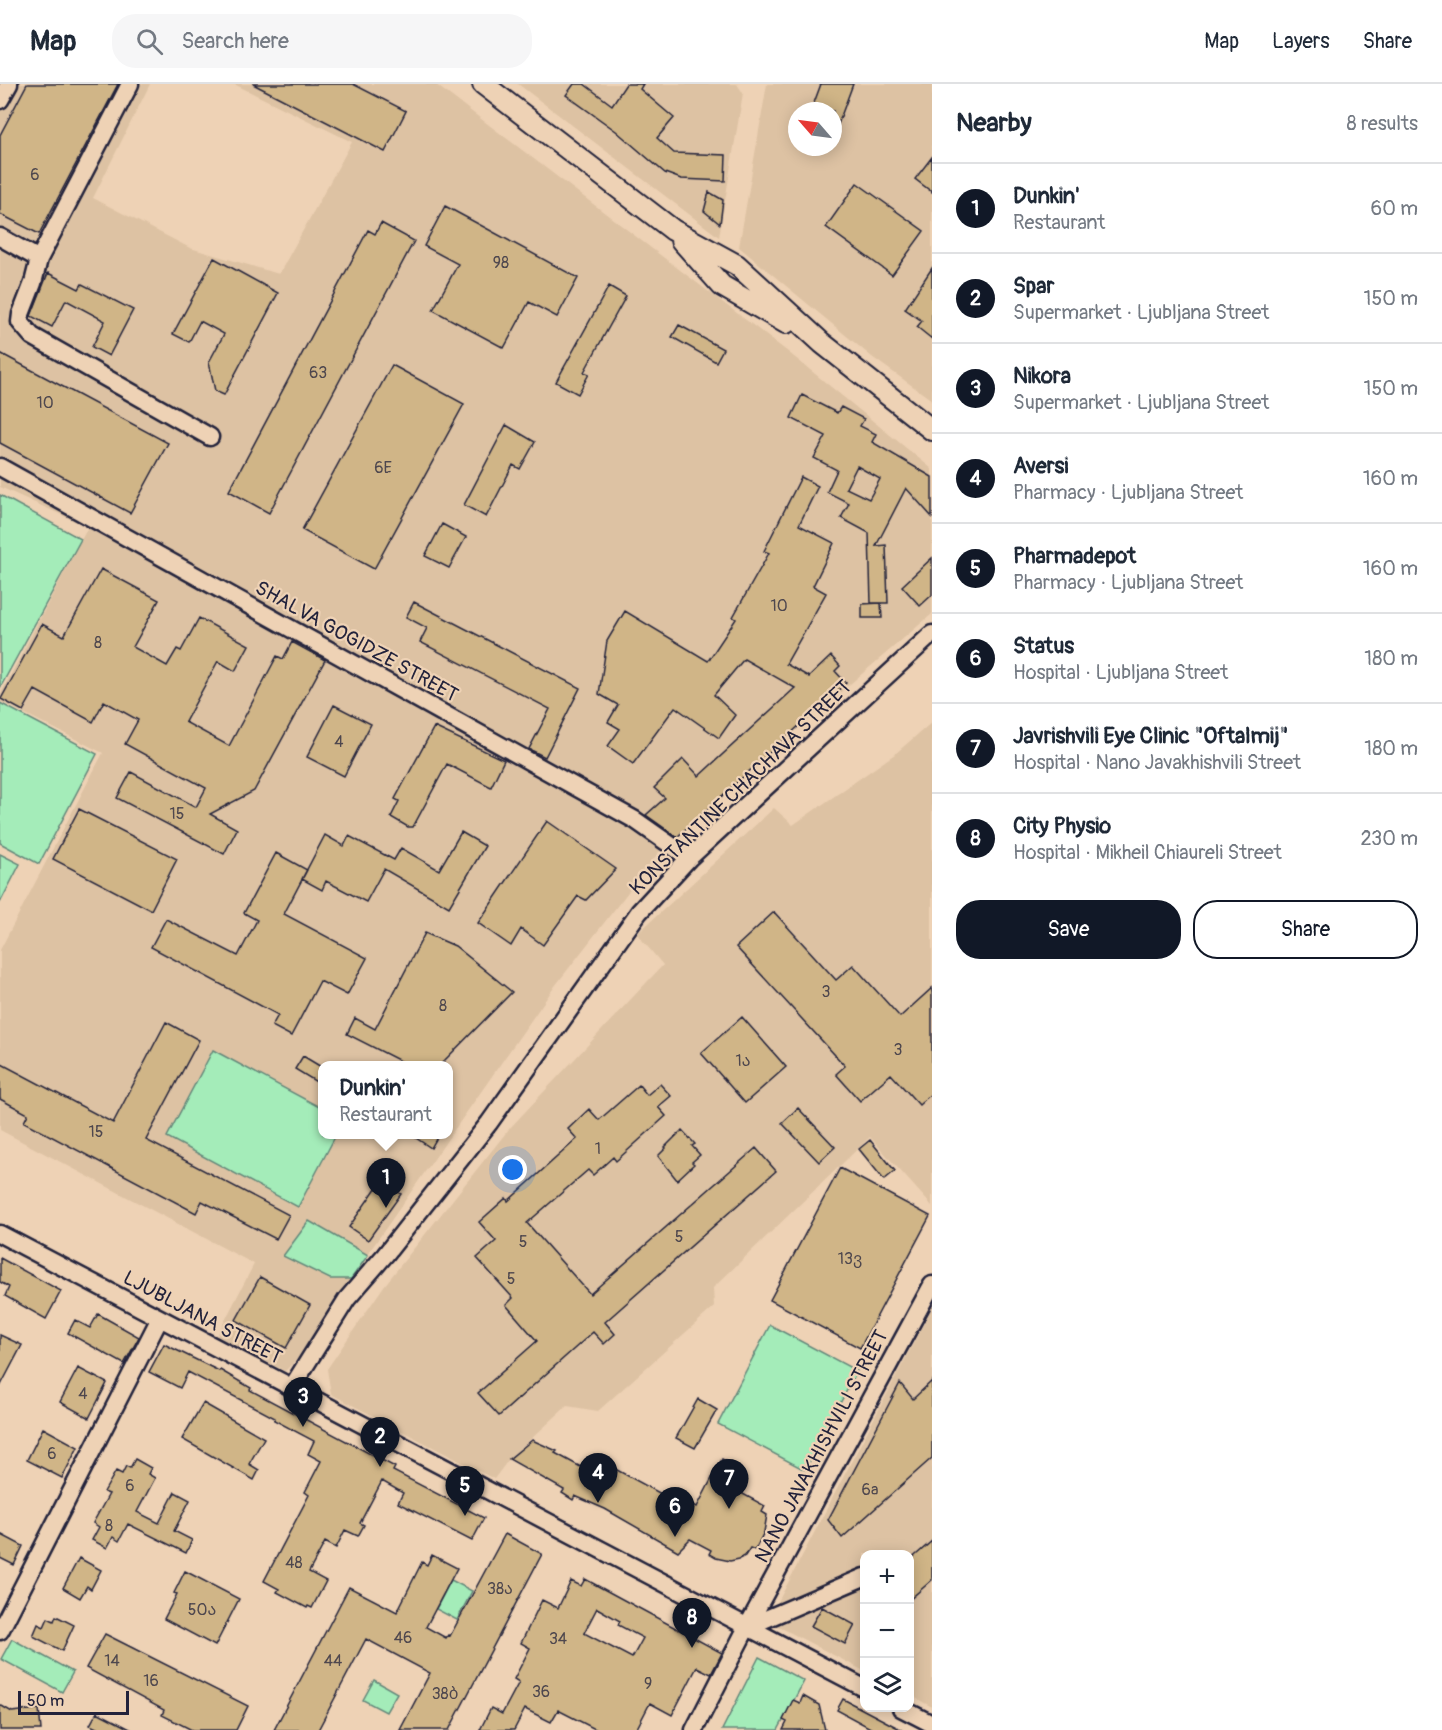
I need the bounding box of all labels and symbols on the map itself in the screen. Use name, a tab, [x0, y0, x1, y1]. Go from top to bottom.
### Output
north arrow	[788, 102, 842, 156]
house number: 6	[30, 165, 40, 185]
house number: 98	[493, 253, 509, 273]
house number: 63	[309, 363, 327, 383]
house number: 10	[36, 393, 54, 413]
house number: 6E	[374, 458, 392, 478]
street label: SHALVA GOGIDZE STREET	[251, 575, 463, 708]
house number: 10	[770, 596, 788, 616]
house number: 8	[94, 633, 102, 653]
street label: KONSTANTINE CHACHAVA STREET	[624, 674, 857, 900]
house number: 4	[334, 732, 344, 752]
house number: 15	[170, 804, 184, 824]
house number: 3	[822, 982, 831, 1002]
house number: 8	[439, 996, 447, 1016]
house number: 3	[894, 1040, 903, 1060]
house number: 1ა	[735, 1051, 751, 1071]
house number: 15	[89, 1122, 103, 1142]
house number: 1	[595, 1139, 601, 1159]
your location	[498, 1155, 527, 1184]
pin: 1	[366, 1158, 406, 1208]
house number: 5	[675, 1227, 683, 1247]
house number: 5	[519, 1232, 527, 1252]
house number: 13ვ	[838, 1249, 862, 1269]
street label: LJUBLJANA STREET	[119, 1265, 286, 1370]
house number: 5	[507, 1269, 515, 1289]
street label: NANO JAVAKHISHVILI STREET	[749, 1325, 894, 1567]
pin: 3	[284, 1378, 322, 1427]
house number: 4	[78, 1384, 88, 1404]
pin: 2	[360, 1418, 400, 1467]
house number: 6	[47, 1444, 57, 1464]
pin: 4	[578, 1454, 618, 1503]
pin: 7	[710, 1460, 748, 1509]
pin: 5	[446, 1466, 484, 1516]
house number: 6	[125, 1476, 135, 1496]
house number: 6a	[862, 1480, 878, 1500]
pin: 6	[656, 1488, 694, 1537]
house number: 8	[105, 1516, 113, 1536]
house number: 48	[285, 1553, 303, 1573]
house number: 38ა	[487, 1579, 513, 1599]
pin: 8	[672, 1598, 712, 1648]
house number: 50ა	[188, 1600, 216, 1620]
house number: 46	[394, 1628, 412, 1648]
house number: 34	[549, 1629, 567, 1649]
house number: 14	[104, 1651, 120, 1671]
house number: 44	[324, 1651, 342, 1671]
house number: 16	[143, 1671, 159, 1691]
house number: 9	[644, 1674, 652, 1694]
house number: 36	[532, 1682, 550, 1702]
house number: 38ბ	[432, 1684, 458, 1704]
scale bar	[18, 1688, 129, 1716]

